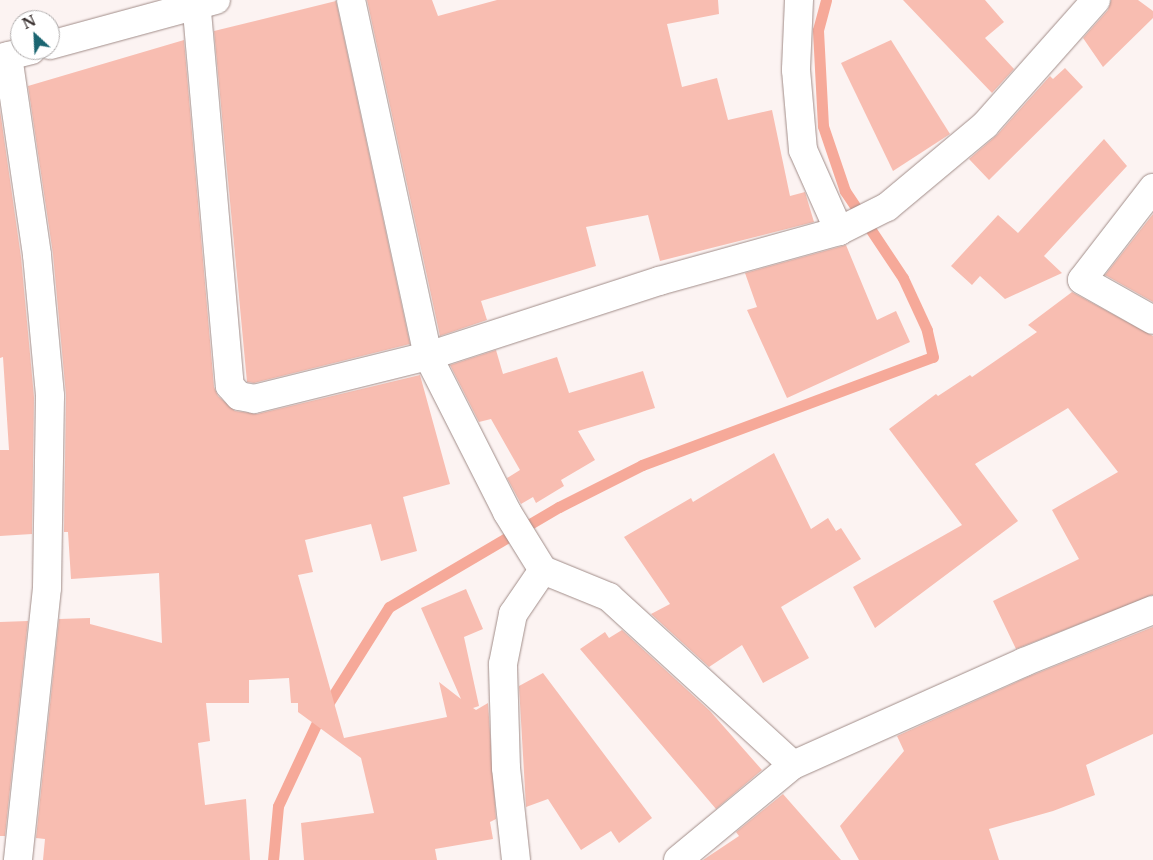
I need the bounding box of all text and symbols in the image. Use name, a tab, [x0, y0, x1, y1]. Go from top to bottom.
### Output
north arrow	[10, 10, 60, 60]
text: N	[19, 11, 39, 33]

